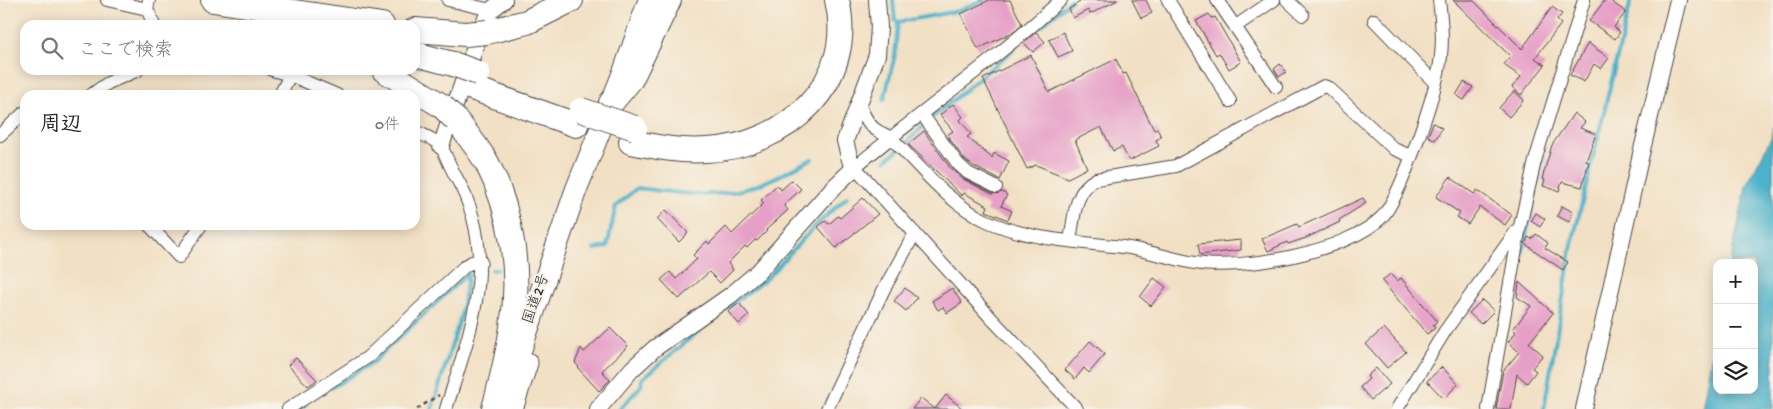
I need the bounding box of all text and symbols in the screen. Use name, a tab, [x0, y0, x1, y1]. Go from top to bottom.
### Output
search box	[20, 20, 420, 75]
icon: search	[38, 34, 66, 62]
text: ここで検索	[78, 40, 173, 63]
text: 周辺	[40, 114, 82, 139]
text: 0件	[375, 117, 400, 136]
map controls	[1713, 259, 1758, 394]
button: +	[1713, 259, 1758, 304]
street label: 国道2号	[520, 271, 554, 327]
button: −	[1713, 304, 1758, 349]
button: layers	[1713, 349, 1758, 394]

